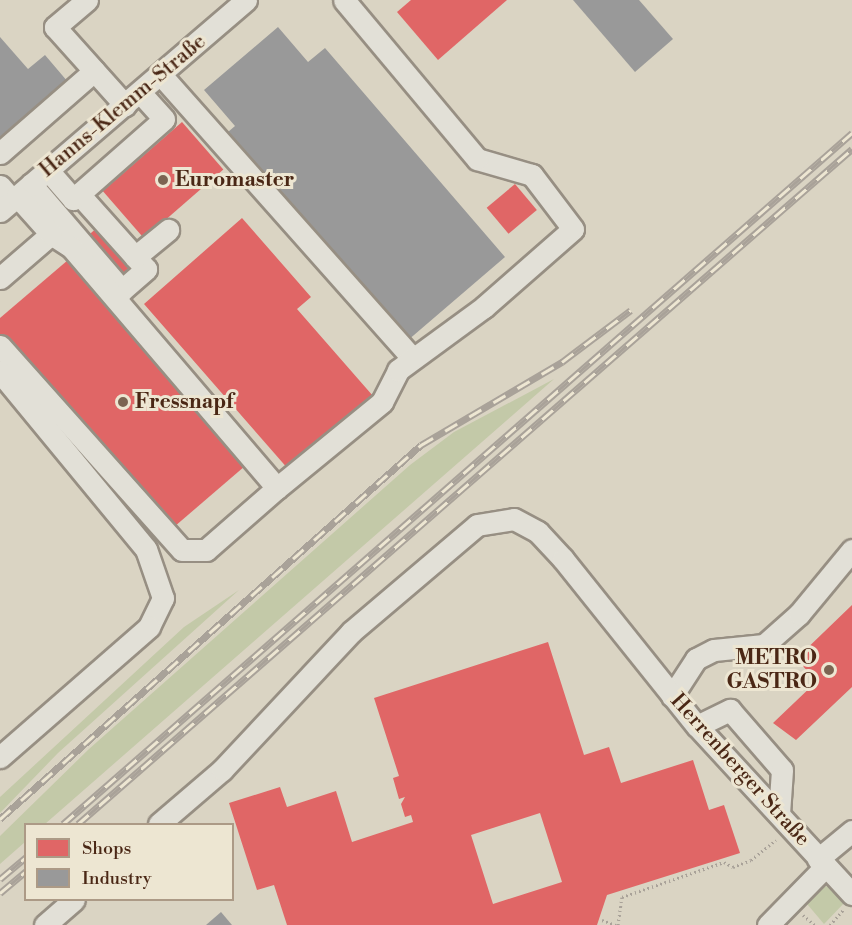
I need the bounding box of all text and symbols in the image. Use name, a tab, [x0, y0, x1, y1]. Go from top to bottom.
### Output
street label: Hanns-Klemm-Straße	[35, 29, 211, 183]
place label: Euromaster	[175, 167, 294, 193]
marker: Euromaster	[156, 173, 170, 187]
place label: Fressnapf	[135, 389, 233, 415]
marker: Fressnapf	[116, 395, 130, 409]
place label: METRO GASTRO	[727, 645, 817, 695]
marker: METRO GASTRO	[822, 663, 836, 677]
street label: Herrenberger Straße	[665, 689, 815, 851]
legend	[24, 823, 234, 901]
text: Shops	[82, 837, 131, 860]
text: Industry	[82, 867, 152, 890]

